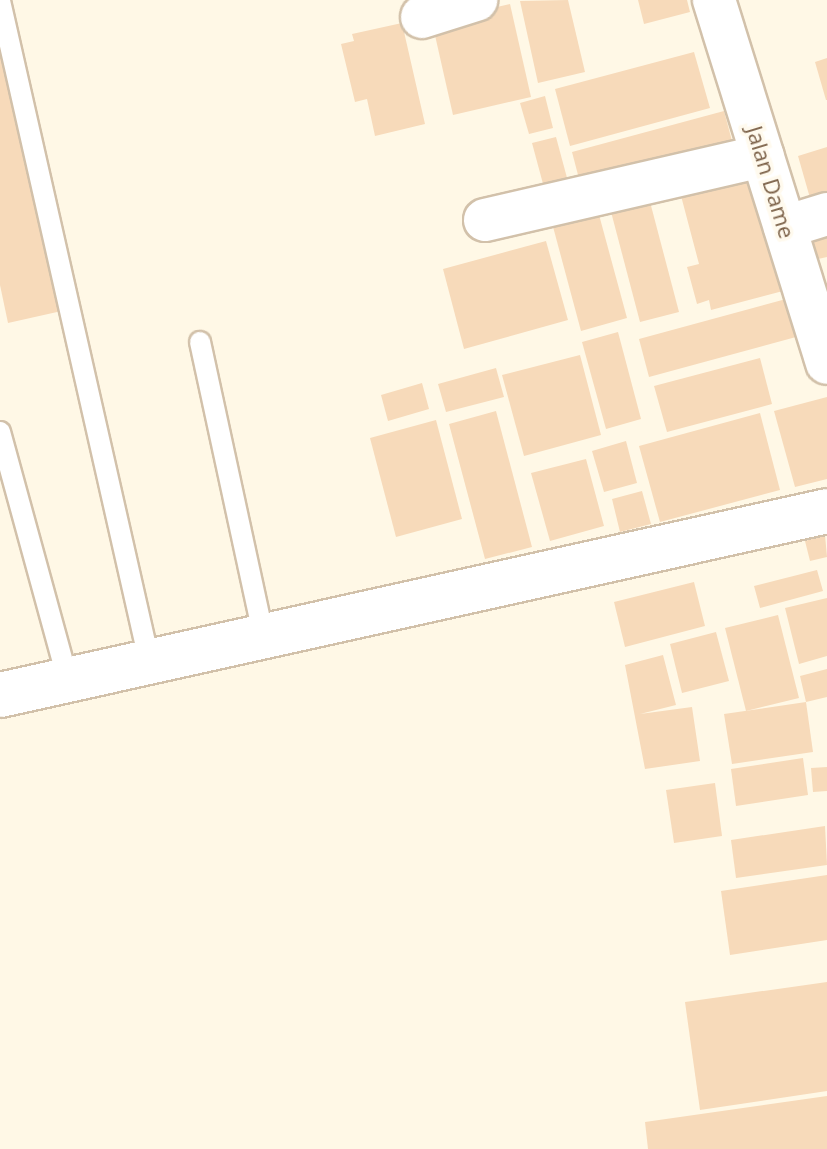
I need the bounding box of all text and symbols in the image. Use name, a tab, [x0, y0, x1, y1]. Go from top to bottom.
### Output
street label: Jalan Dame	[741, 123, 801, 241]

